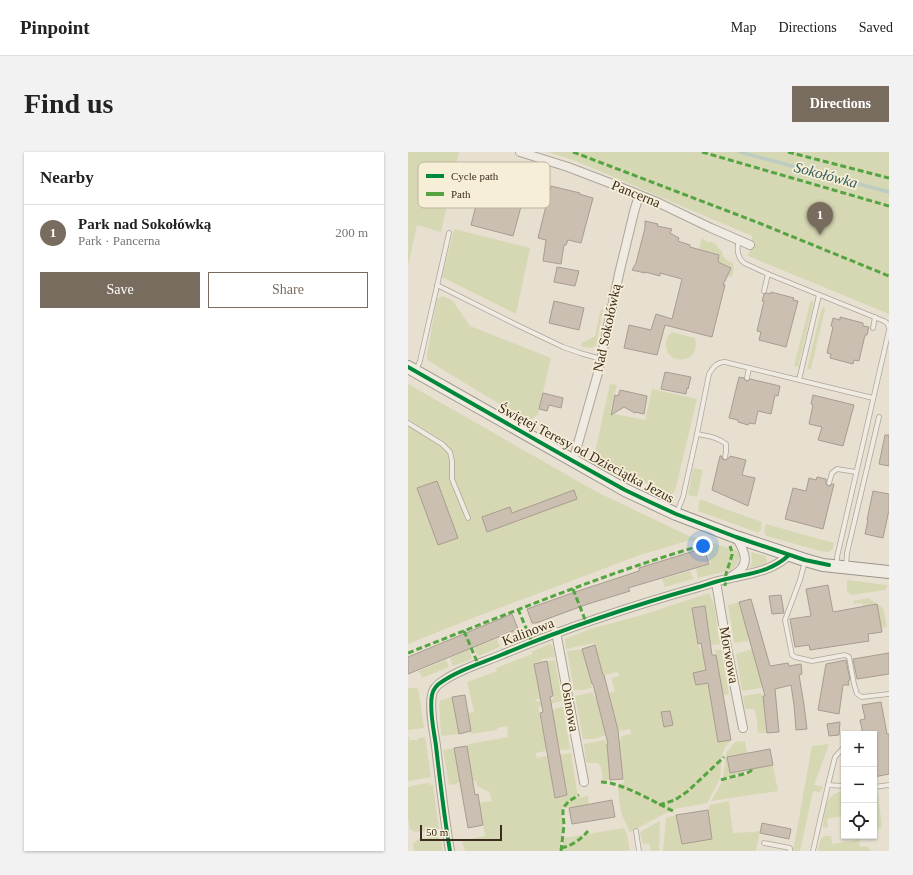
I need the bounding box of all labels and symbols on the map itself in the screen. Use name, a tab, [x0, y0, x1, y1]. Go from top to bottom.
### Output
water label: Sokołówka	[793, 159, 859, 191]
legend	[418, 162, 550, 208]
text: Cycle path	[451, 170, 499, 182]
street label: Pancerna	[609, 177, 663, 211]
text: Path	[451, 188, 471, 200]
pin: 1	[807, 202, 833, 235]
street label: Nad Sokołówką	[590, 282, 624, 373]
street label: Świętej Teresy od Dzieciątka Jezus	[495, 399, 677, 506]
your location	[693, 536, 713, 556]
street label: Kalinowa	[500, 615, 557, 649]
street label: Morwowa	[717, 625, 742, 685]
street label: Osinowa	[558, 681, 582, 734]
scale bar	[420, 823, 502, 842]

